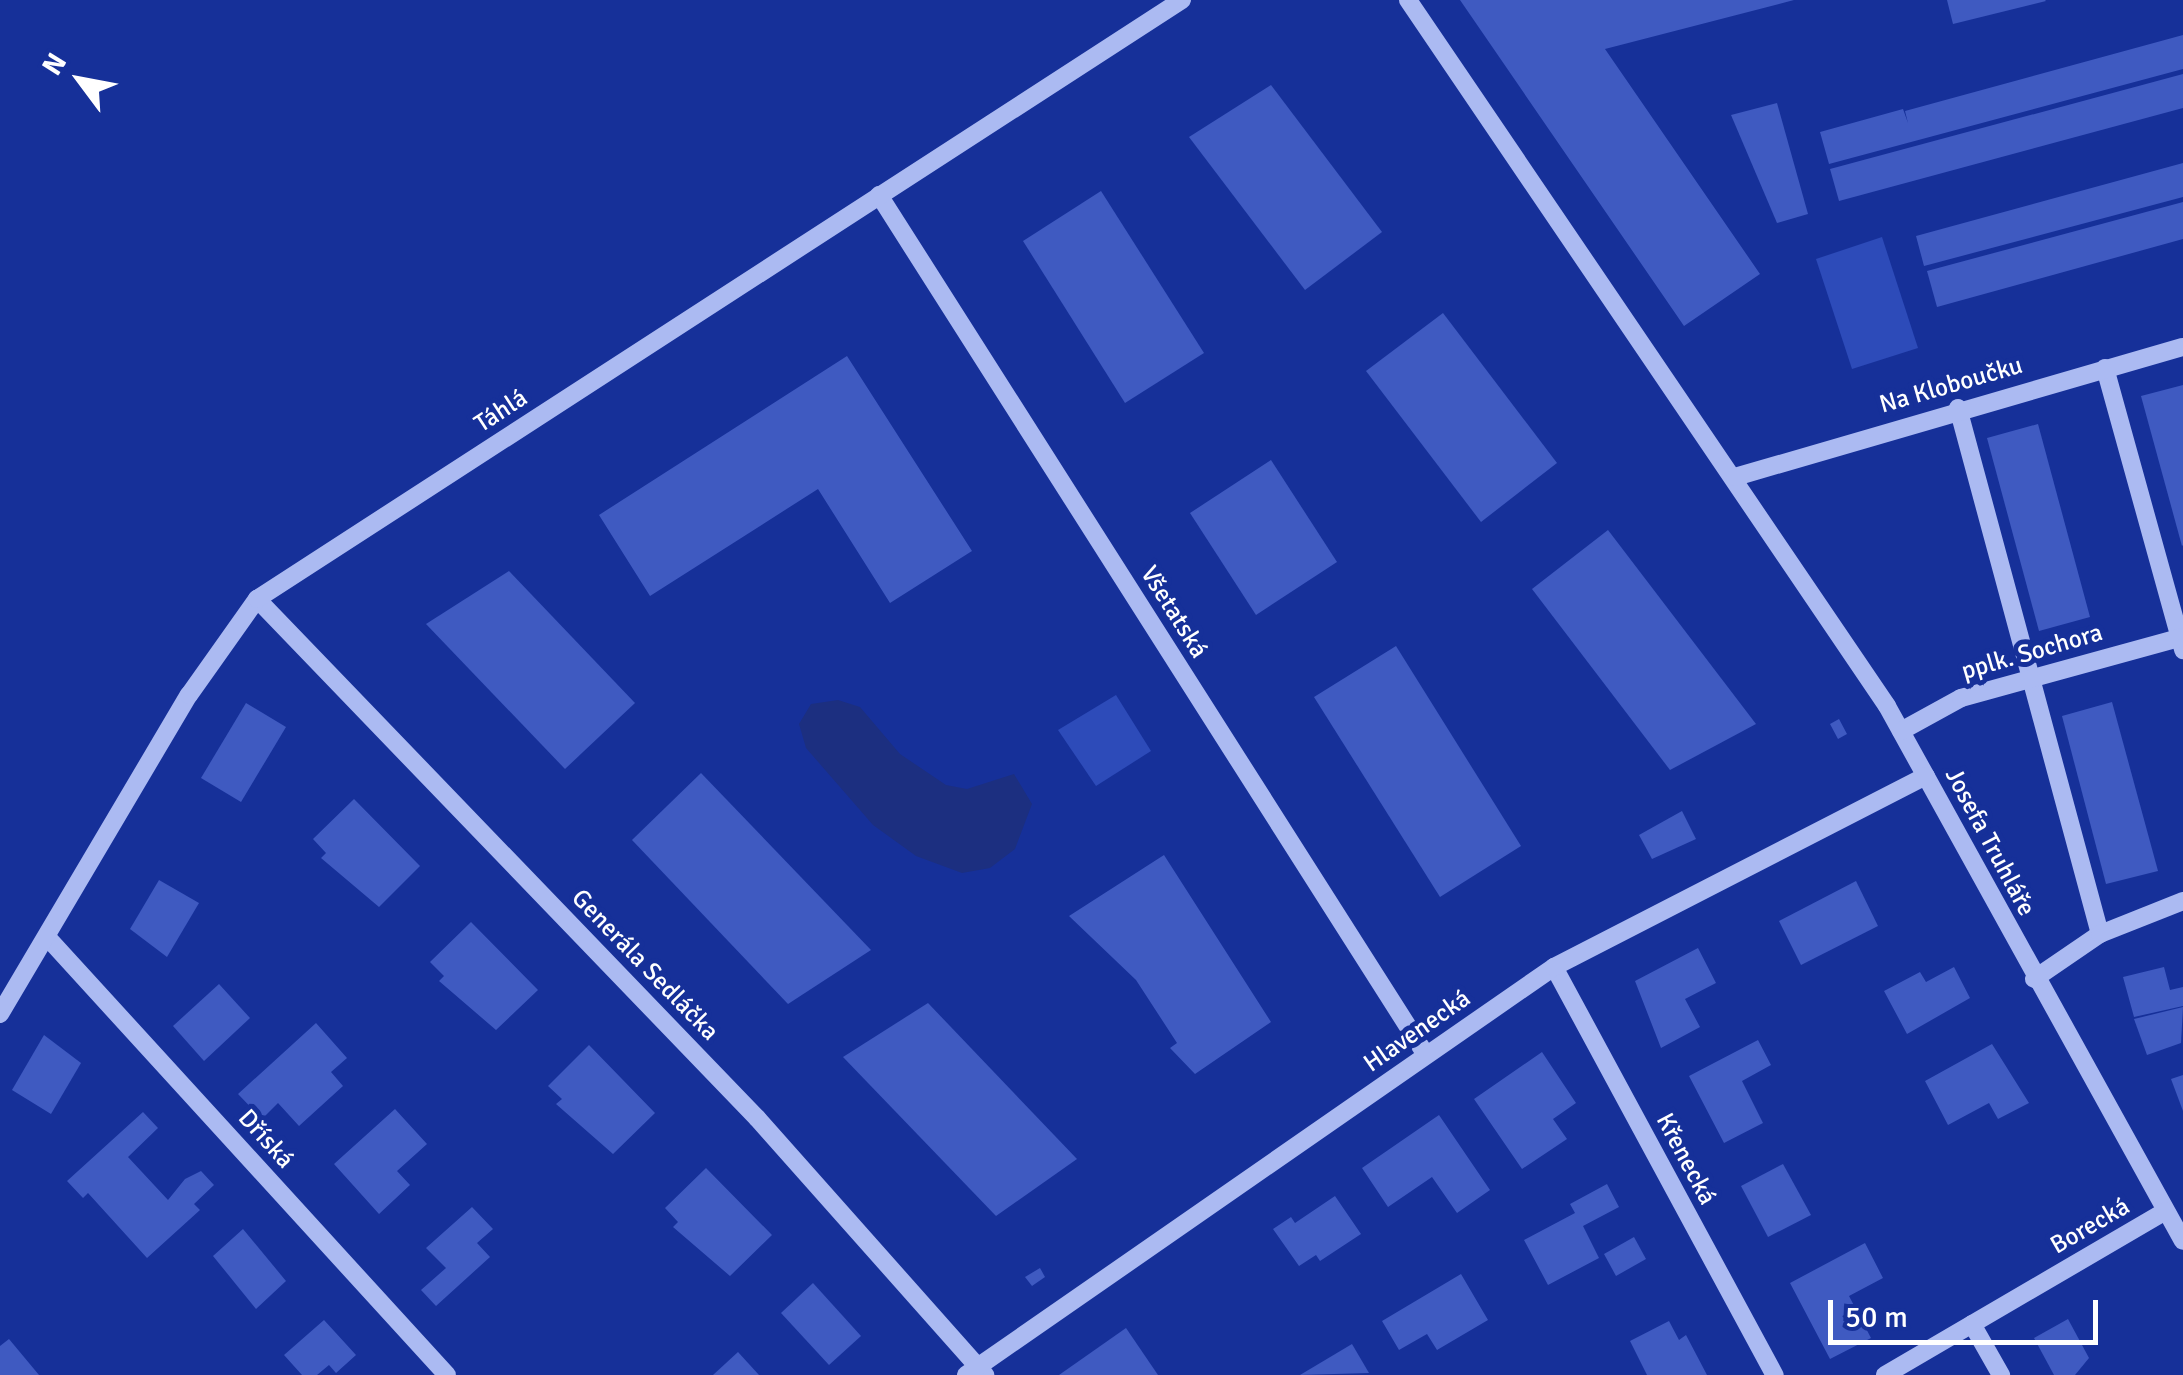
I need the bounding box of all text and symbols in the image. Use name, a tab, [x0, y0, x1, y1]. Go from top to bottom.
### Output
north arrow	[30, 30, 130, 130]
text: N	[35, 47, 74, 81]
street label: Na Kloboučku	[1876, 350, 2026, 420]
street label: Táhlá	[469, 383, 533, 439]
street label: Všetatská	[1134, 560, 1214, 664]
street label: pplk. Sochora	[1958, 618, 2106, 686]
street label: Josefa Truhláře	[1938, 763, 2042, 921]
street label: Generála Sedláčka	[565, 883, 725, 1047]
street label: Hlavenecká	[1358, 983, 1476, 1079]
street label: Dříská	[232, 1103, 300, 1175]
street label: Křenecká	[1649, 1108, 1723, 1210]
street label: Borecká	[2045, 1191, 2135, 1261]
scale bar	[1833, 1280, 2103, 1342]
text: 50 m	[1845, 1299, 1908, 1336]

